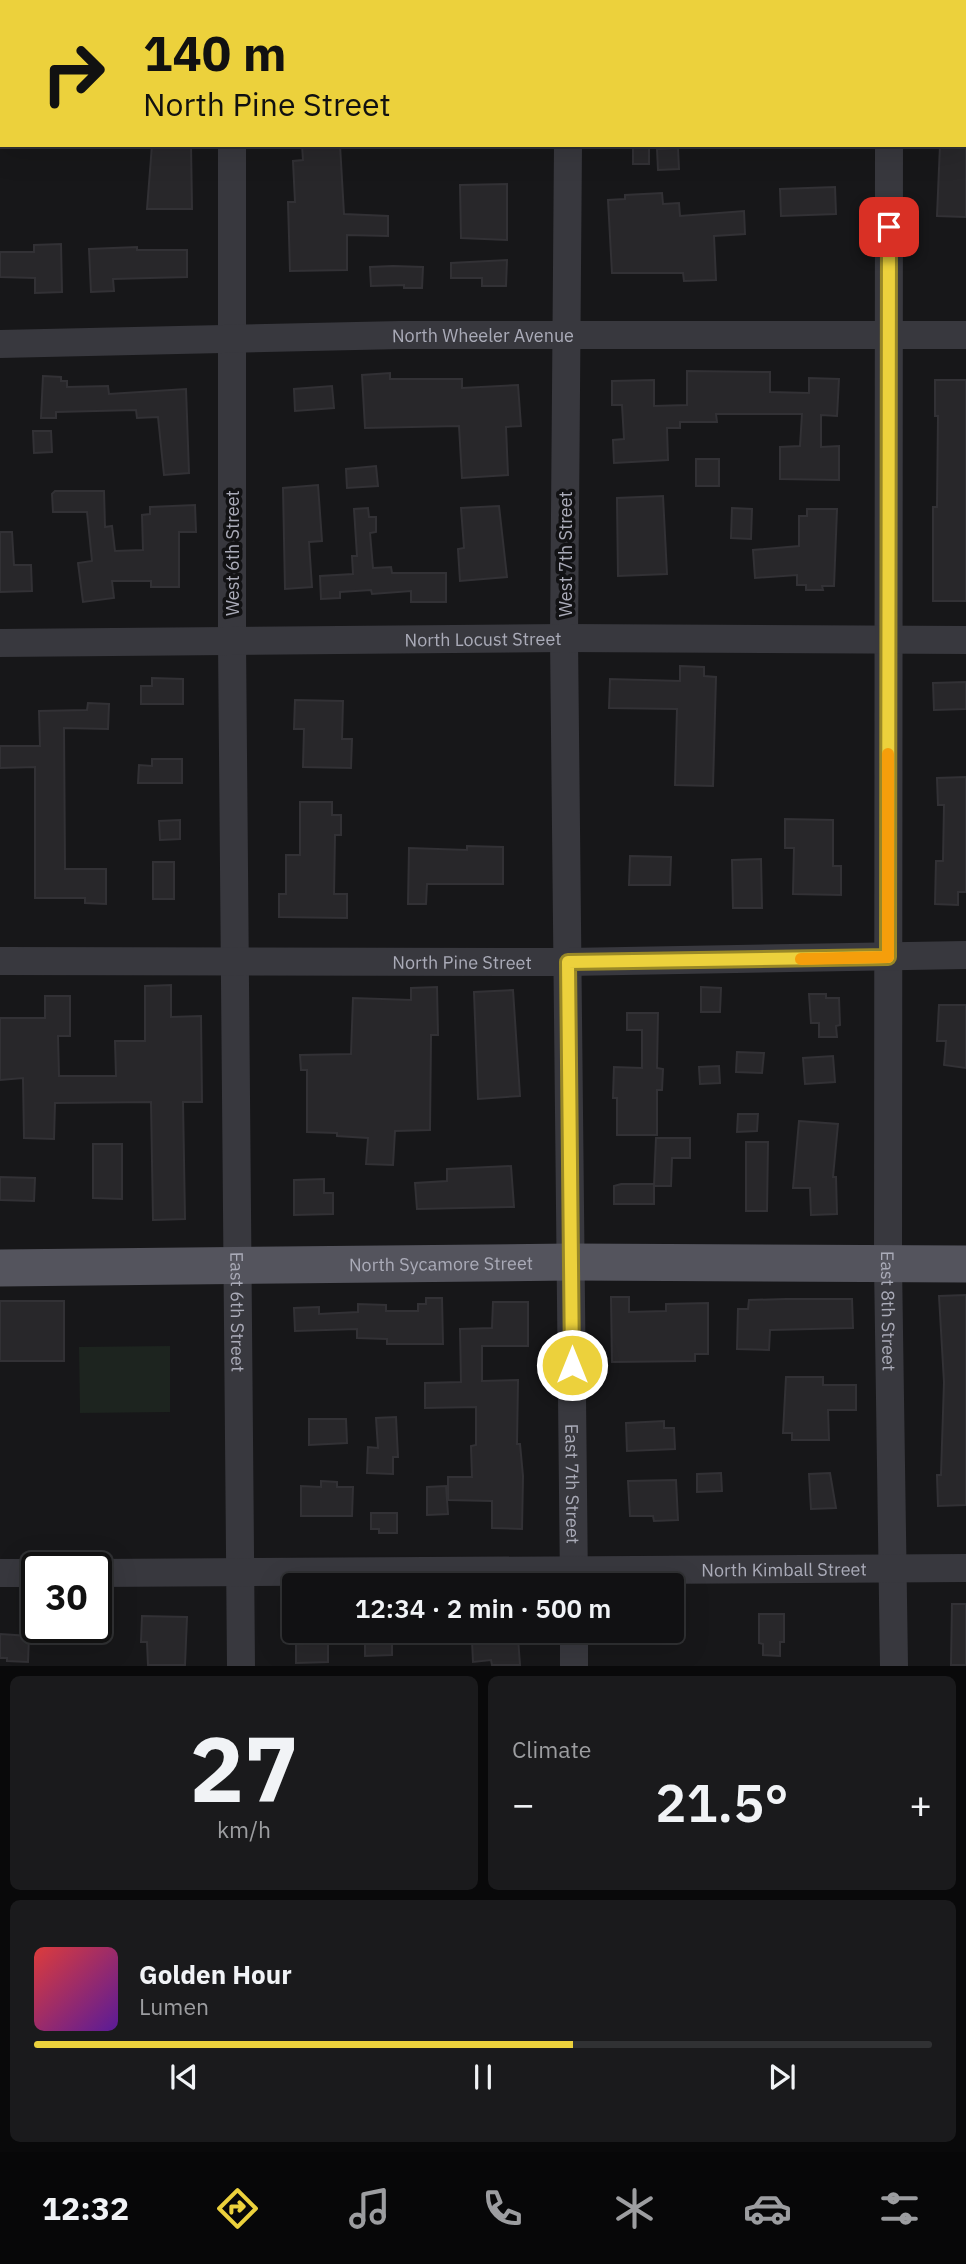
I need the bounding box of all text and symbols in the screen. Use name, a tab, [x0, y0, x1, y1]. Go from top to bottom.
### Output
text: 140 m	[143, 21, 287, 84]
icon: right	[28, 28, 119, 119]
text: North Pine Street	[143, 83, 391, 125]
pin	[859, 197, 919, 257]
icon: arrive	[870, 208, 908, 246]
street label: North Wheeler Avenue	[392, 323, 574, 347]
street label: West 6th Street	[221, 490, 244, 616]
street label: West 7th Street	[554, 491, 577, 617]
street label: North Locust Street	[404, 627, 562, 651]
street label: North Pine Street	[392, 950, 532, 973]
street label: North Sycamore Street	[349, 1251, 533, 1276]
street label: East 8th Street	[876, 1251, 901, 1371]
street label: East 6th Street	[226, 1252, 250, 1372]
position arrow	[535, 1328, 609, 1402]
street label: East 7th Street	[561, 1424, 585, 1544]
speed limit sign: 30	[21, 1552, 112, 1643]
street label: North Kimball Street	[701, 1557, 867, 1581]
text: 12:34 · 2 min · 500 m	[355, 1591, 611, 1625]
text: 27	[189, 1709, 299, 1827]
text: Climate	[512, 1734, 591, 1764]
text: 21.5°	[655, 1769, 789, 1836]
text: −	[512, 1779, 535, 1828]
text: +	[909, 1779, 932, 1828]
text: km/h	[217, 1814, 271, 1844]
text: Golden Hour	[139, 1957, 292, 1991]
text: Lumen	[139, 1991, 209, 2021]
icon: previous	[165, 2058, 203, 2096]
icon: pause	[464, 2058, 502, 2096]
icon: next	[763, 2058, 801, 2096]
icon: directions	[213, 2184, 262, 2233]
icon: music	[345, 2184, 394, 2233]
icon: phone	[478, 2184, 527, 2233]
icon: climate	[610, 2184, 659, 2233]
icon: car	[743, 2184, 792, 2233]
icon: filters	[875, 2184, 924, 2233]
text: 12:32	[42, 2187, 129, 2229]

